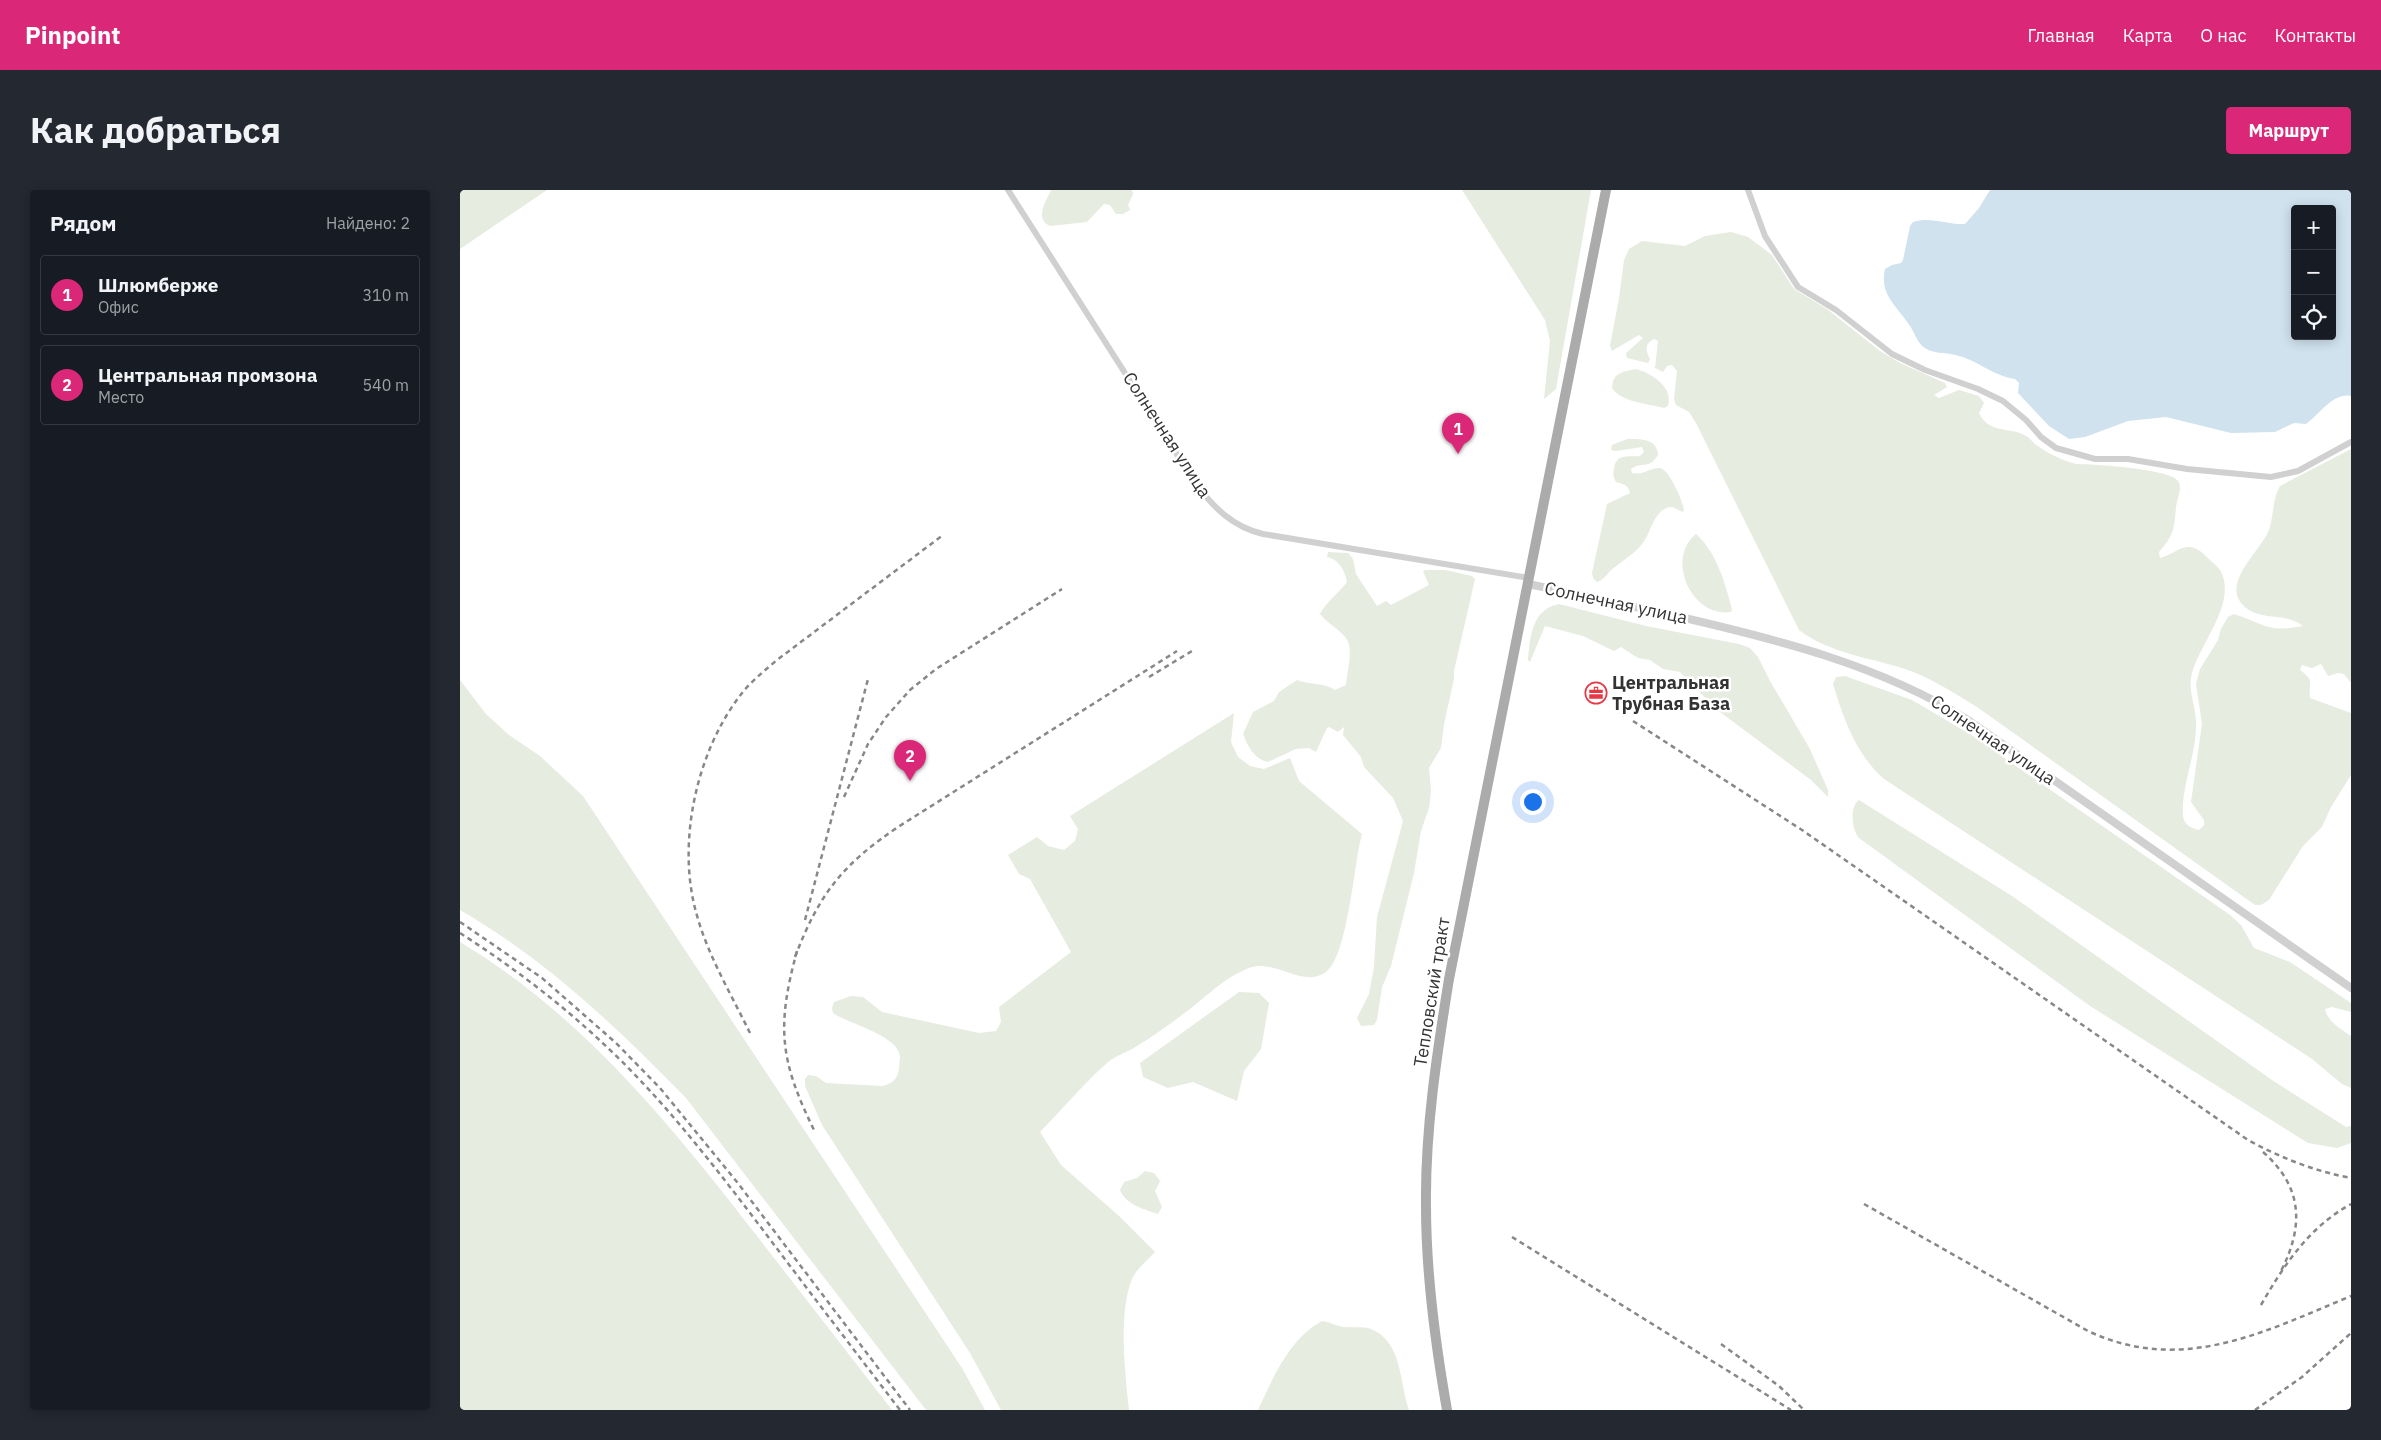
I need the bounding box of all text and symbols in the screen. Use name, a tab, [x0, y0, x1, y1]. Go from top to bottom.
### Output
text: Pinpoint	[25, 19, 120, 51]
text: Главная	[2027, 24, 2095, 47]
text: Карта	[2123, 24, 2172, 47]
text: О нас	[2200, 24, 2247, 47]
text: Контакты	[2275, 24, 2356, 47]
text: Как добраться	[30, 107, 281, 153]
button: Маршрут	[2226, 107, 2351, 154]
map controls	[2291, 205, 2336, 340]
button: +	[2291, 205, 2336, 250]
text: Рядом	[50, 209, 117, 237]
text: Найдено: 2	[326, 213, 410, 233]
button: −	[2291, 250, 2336, 295]
text: Шлюмберже	[98, 273, 218, 297]
text: 1	[62, 285, 72, 305]
text: 310 m	[362, 285, 409, 305]
button: locate	[2291, 295, 2336, 340]
text: Офис	[98, 297, 139, 317]
text: Центральная промзона	[98, 363, 317, 387]
street label: Солнечная улица	[1118, 367, 1217, 502]
text: 2	[62, 375, 72, 395]
text: 540 m	[362, 375, 409, 395]
text: Место	[98, 387, 144, 407]
pin: 1	[1442, 413, 1474, 454]
street label: Солнечная улица	[1543, 576, 1690, 629]
place label: Центральная Трубная База	[1612, 671, 1730, 715]
office icon: Центральная Трубная База	[1584, 681, 1608, 705]
street label: Солнечная улица	[1927, 689, 2060, 790]
pin: 2	[894, 740, 926, 781]
your location	[1520, 789, 1546, 815]
street label: Тепловский тракт	[1408, 915, 1455, 1068]

